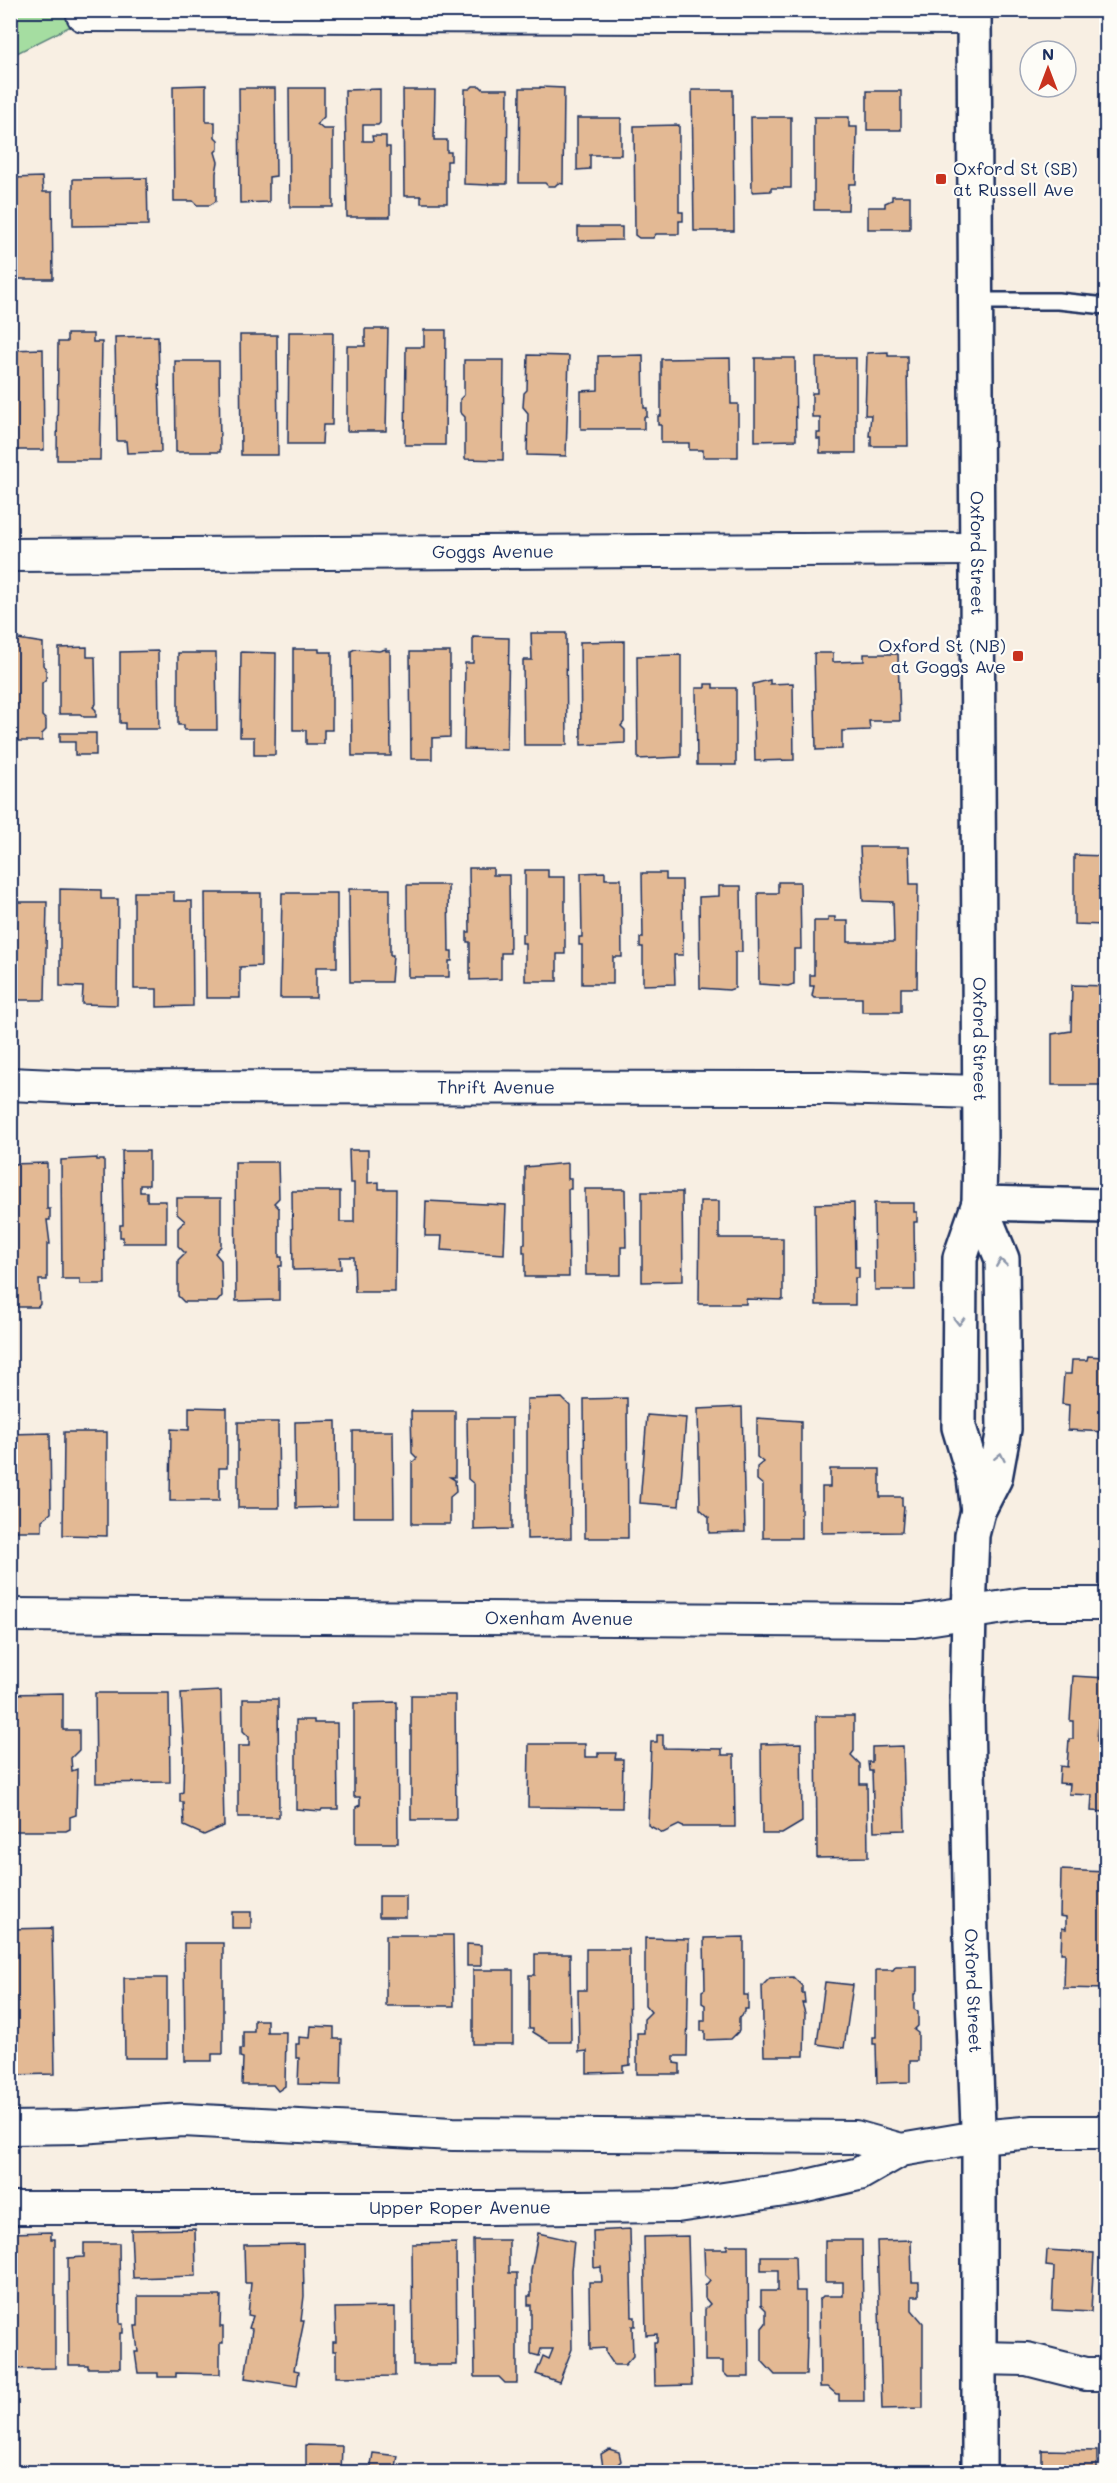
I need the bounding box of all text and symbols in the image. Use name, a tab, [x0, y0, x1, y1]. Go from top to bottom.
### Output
north arrow	[1018, 39, 1078, 99]
text: N	[1042, 43, 1054, 64]
place label: Oxford St (SB) at Russell Ave	[953, 156, 1078, 201]
marker: Oxford St (SB) at Russell Ave	[934, 172, 948, 186]
street label: Oxford Street	[966, 491, 990, 615]
street label: Goggs Avenue	[432, 539, 554, 563]
place label: Oxford St (NB) at Goggs Ave	[878, 633, 1006, 678]
marker: Oxford St (NB) at Goggs Ave	[1011, 649, 1025, 663]
street label: Oxford Street	[968, 977, 993, 1101]
street label: Thrift Avenue	[437, 1074, 555, 1099]
one-way arrow	[995, 1258, 1007, 1267]
one-way arrow	[953, 1317, 965, 1326]
one-way arrow	[992, 1452, 1005, 1462]
street label: Oxenham Avenue	[485, 1605, 633, 1630]
street label: Oxford Street	[960, 1928, 988, 2053]
street label: Upper Roper Avenue	[369, 2194, 551, 2219]

